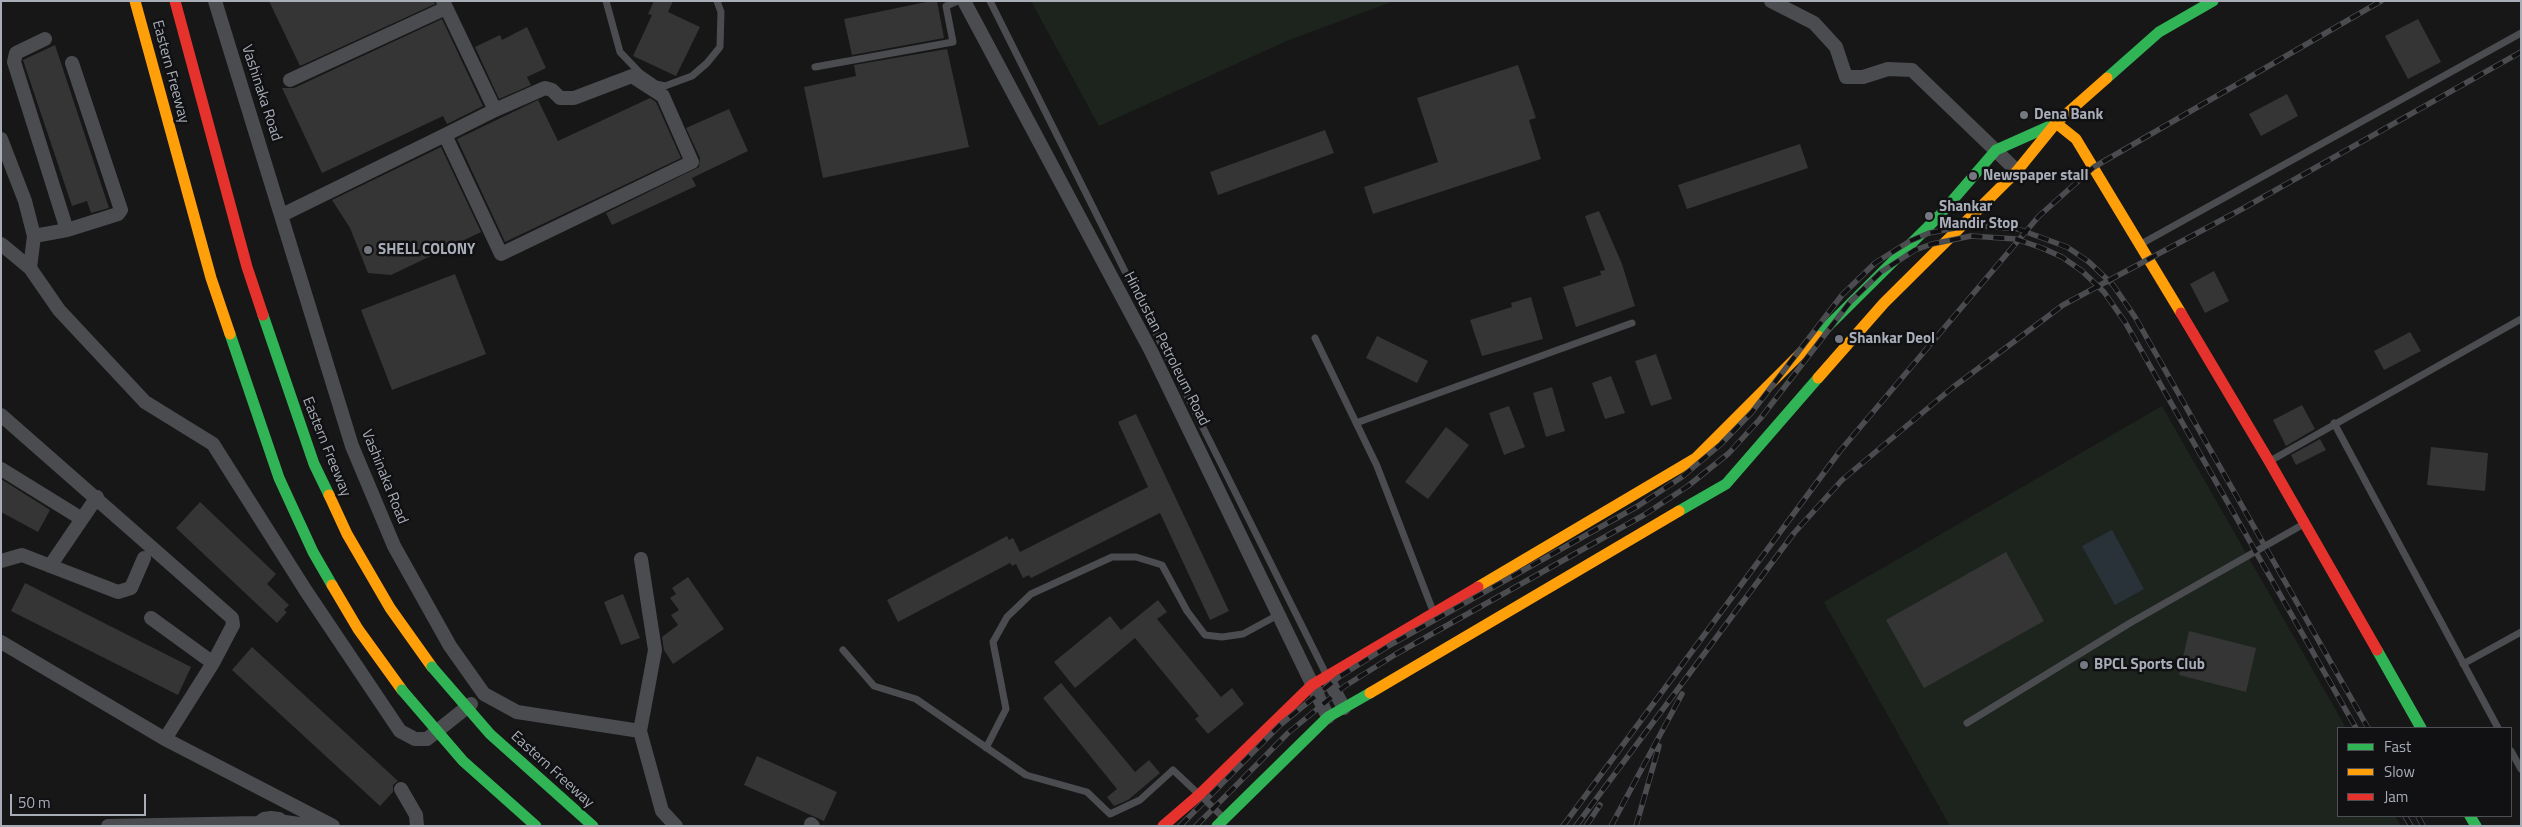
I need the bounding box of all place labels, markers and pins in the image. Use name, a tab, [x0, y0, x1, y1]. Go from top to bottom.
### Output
place label: Dena Bank	[2034, 106, 2103, 124]
marker: Dena Bank	[2018, 109, 2030, 121]
place label: Newspaper stall	[1983, 167, 2088, 185]
marker: Newspaper stall	[1967, 170, 1979, 182]
place label: Shankar Mandir Stop	[1939, 198, 2018, 233]
marker: Shankar Mandir Stop	[1923, 210, 1935, 222]
place label: SHELL COLONY	[378, 241, 475, 259]
marker: SHELL COLONY	[362, 244, 374, 256]
place label: Shankar Deol	[1849, 330, 1935, 348]
marker: Shankar Deol	[1833, 333, 1845, 345]
place label: BPCL Sports Club	[2094, 656, 2205, 674]
marker: BPCL Sports Club	[2078, 659, 2090, 671]

